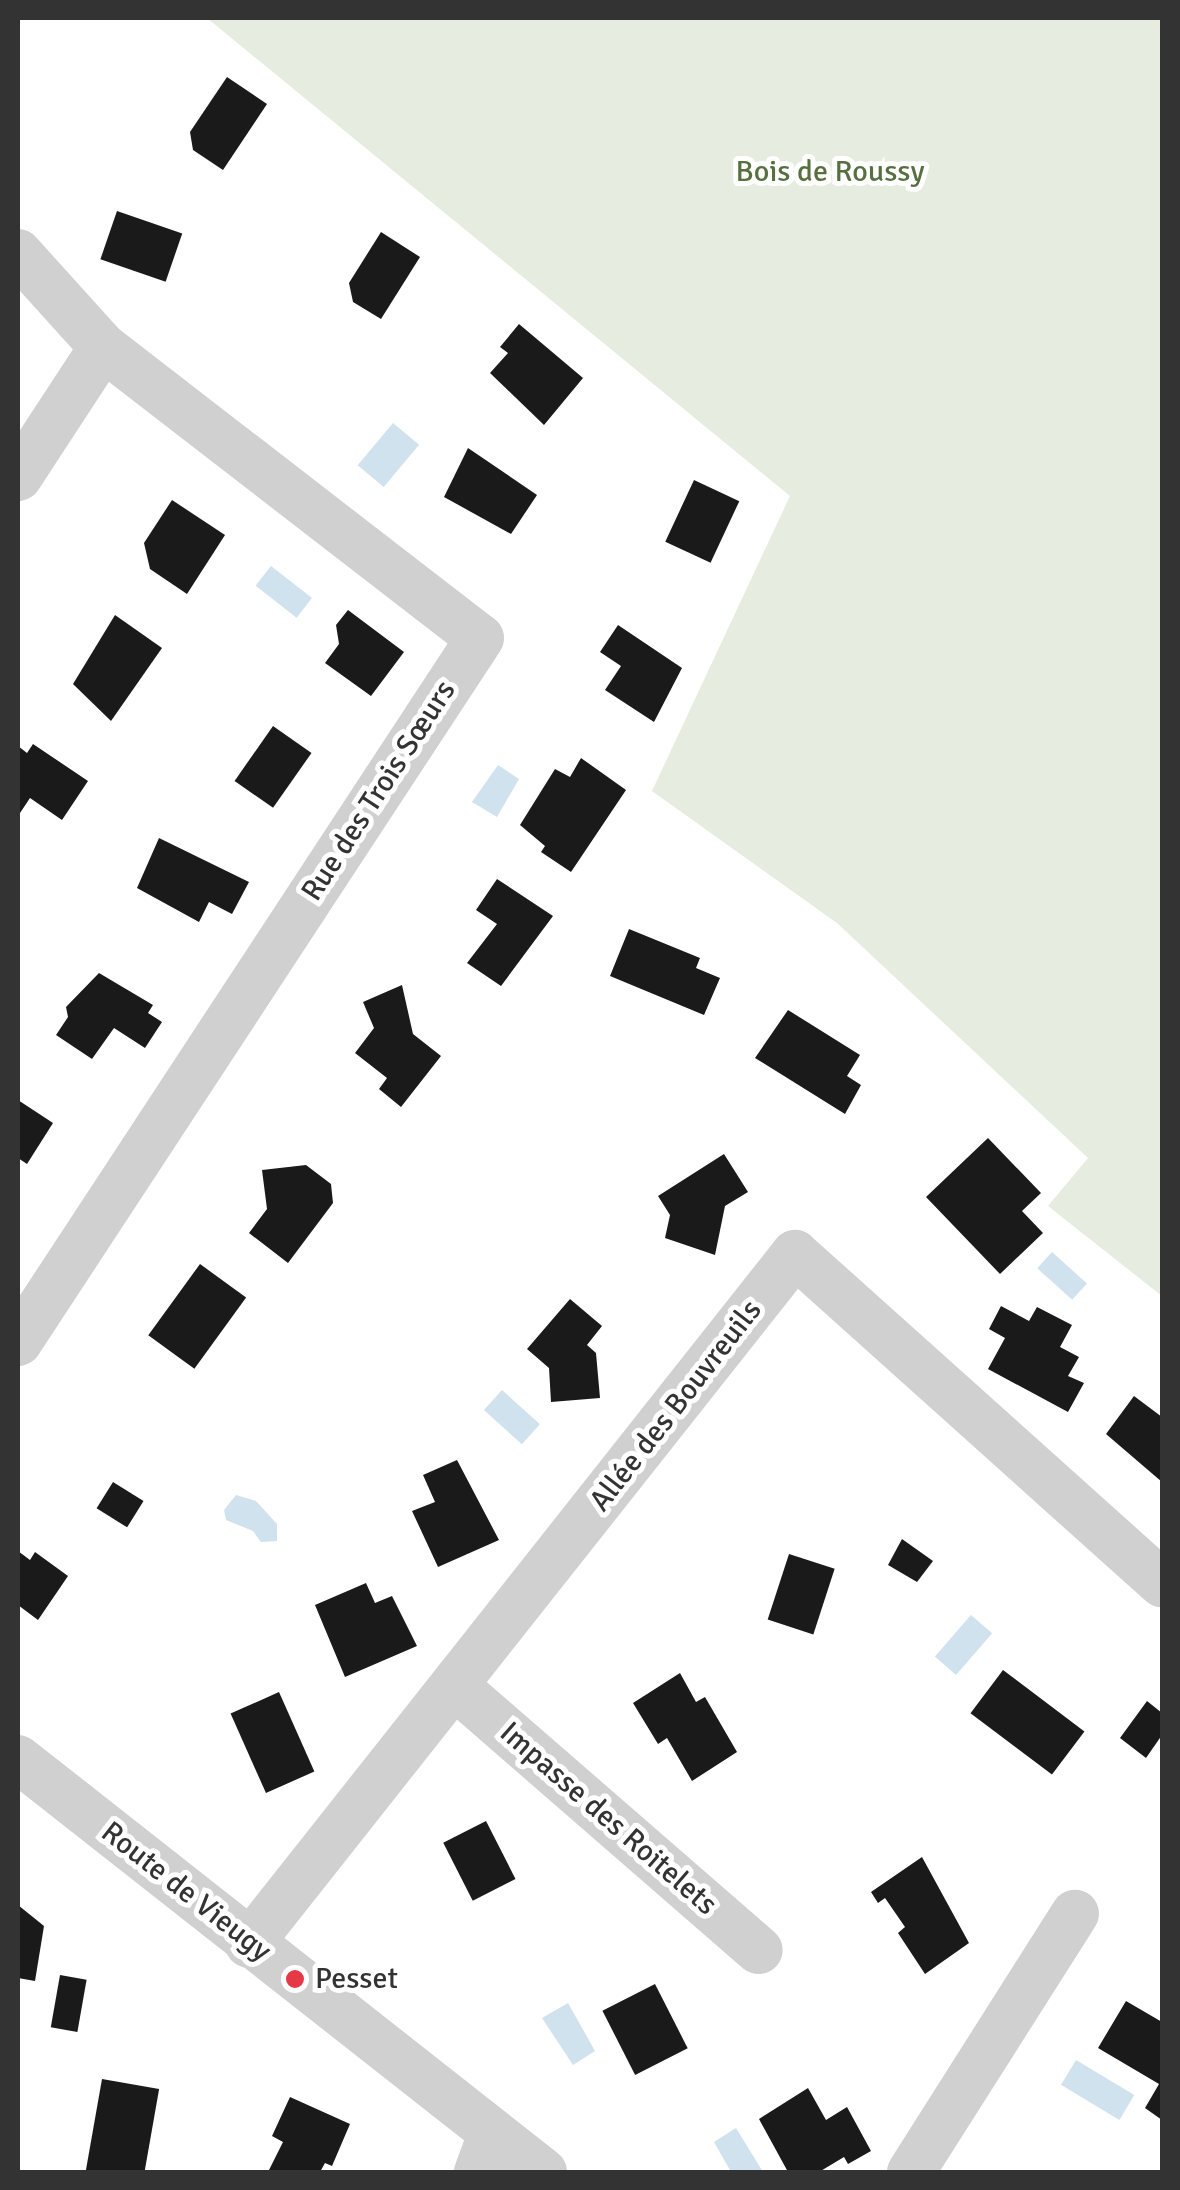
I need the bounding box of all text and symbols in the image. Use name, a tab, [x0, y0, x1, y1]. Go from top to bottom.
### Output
park label: Bois de Roussy	[735, 154, 925, 190]
street label: Rue des Trois Sœurs	[294, 674, 464, 908]
street label: Allée des Bouvreuils	[582, 1293, 770, 1519]
street label: Impasse des Roitelets	[492, 1715, 724, 1923]
street label: Route de Vieugy	[94, 1815, 278, 1969]
place label: Pesset	[315, 1961, 398, 1997]
marker: Pesset	[284, 1968, 306, 1990]

